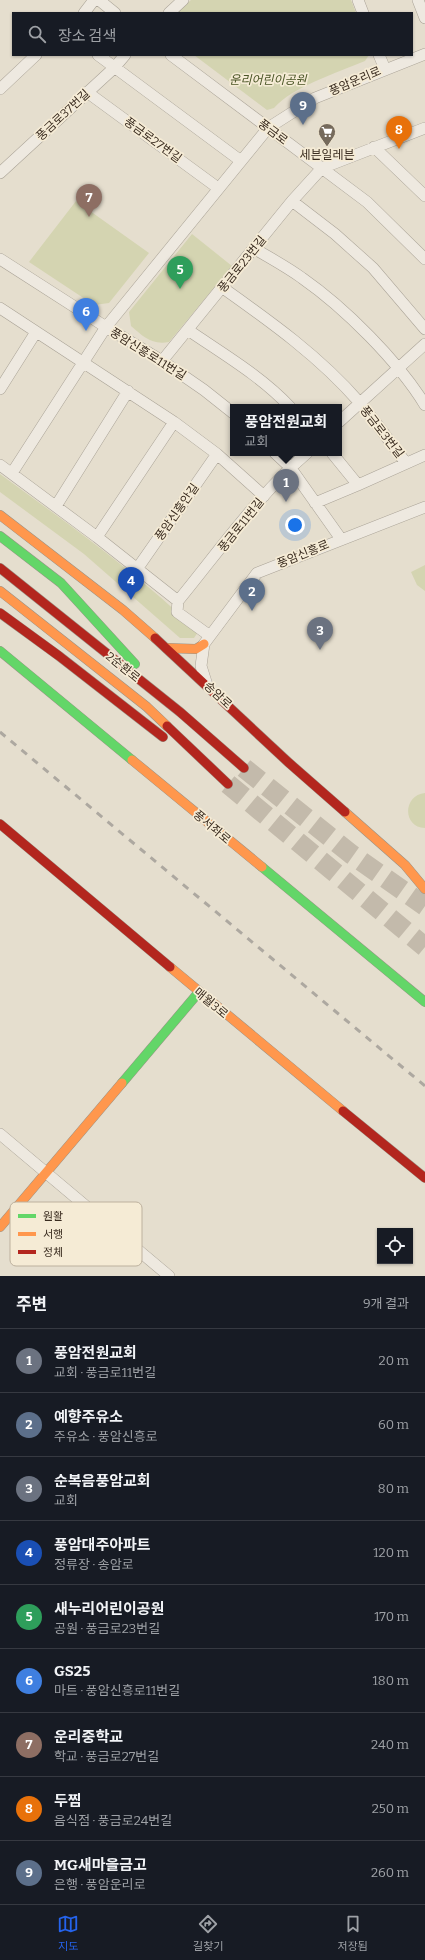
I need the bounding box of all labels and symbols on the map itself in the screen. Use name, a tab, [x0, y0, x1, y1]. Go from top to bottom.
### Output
street label: 풍암운리로	[327, 64, 383, 98]
park label: 운리어린이공원	[229, 73, 308, 87]
street label: 풍금로37번길	[33, 87, 93, 143]
pin: 9	[290, 92, 316, 125]
street label: 풍금로27번길	[122, 114, 184, 166]
street label: 풍금로	[256, 116, 290, 148]
pin: 8	[386, 116, 412, 149]
supermarket icon: 세븐일레븐	[317, 122, 337, 147]
place label: 세븐일레븐	[299, 148, 355, 162]
pin: 7	[76, 184, 102, 217]
street label: 풍금로23번길	[215, 233, 269, 295]
pin: 5	[167, 256, 193, 289]
pin: 6	[73, 298, 99, 331]
street label: 풍암신흥로11번길	[107, 325, 189, 383]
street label: 풍금로3번길	[357, 403, 407, 461]
pin: 1	[273, 469, 299, 502]
street label: 풍암신흥안길	[152, 481, 202, 543]
street label: 풍금로11번길	[215, 495, 267, 555]
your location	[285, 515, 305, 535]
street label: 풍암신흥로	[275, 537, 331, 571]
pin: 4	[118, 567, 144, 600]
pin: 2	[239, 578, 265, 611]
pin: 3	[307, 617, 333, 650]
street label: 2순환로	[103, 649, 143, 685]
street label: 송암로	[201, 679, 235, 711]
street label: 풍서좌로	[191, 807, 233, 847]
street label: 매월3로	[191, 985, 231, 1021]
legend	[10, 1202, 142, 1266]
text: 원활	[43, 1210, 63, 1223]
text: 서행	[43, 1228, 63, 1241]
text: 정체	[43, 1246, 63, 1259]

